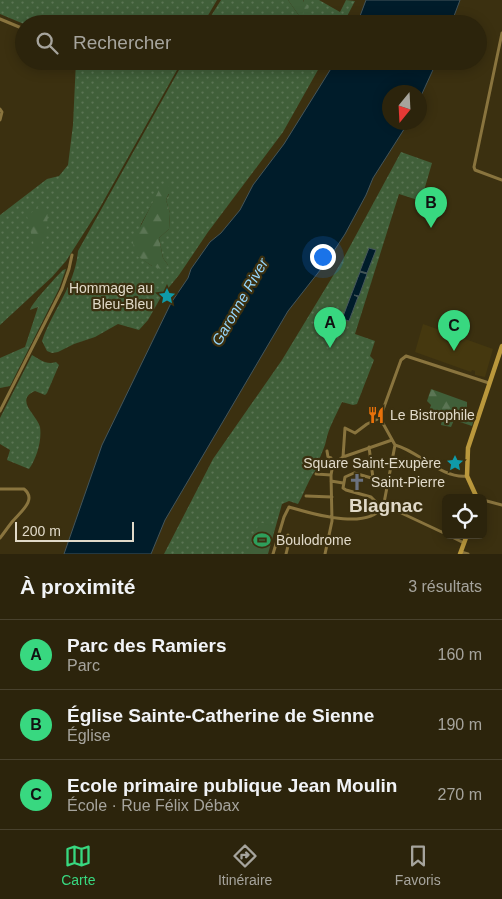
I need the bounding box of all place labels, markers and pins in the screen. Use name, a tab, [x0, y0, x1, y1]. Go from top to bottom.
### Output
pin: B	[415, 187, 447, 228]
place label: Hommage au Bleu-Bleu	[69, 280, 153, 312]
place icon: Hommage au Bleu-Bleu	[157, 286, 177, 306]
pin: A	[314, 307, 346, 348]
pin: C	[438, 310, 470, 351]
restaurant icon: Le Bistrophile	[366, 405, 386, 425]
place label: Le Bistrophile	[390, 407, 475, 423]
place icon: Square Saint-Exupère	[445, 453, 465, 473]
place label: Square Saint-Exupère	[303, 455, 441, 471]
church icon: Saint-Pierre	[347, 472, 367, 492]
place label: Saint-Pierre	[371, 474, 445, 490]
sports icon: Boulodrome	[252, 530, 272, 550]
place label: Boulodrome	[276, 532, 352, 548]

